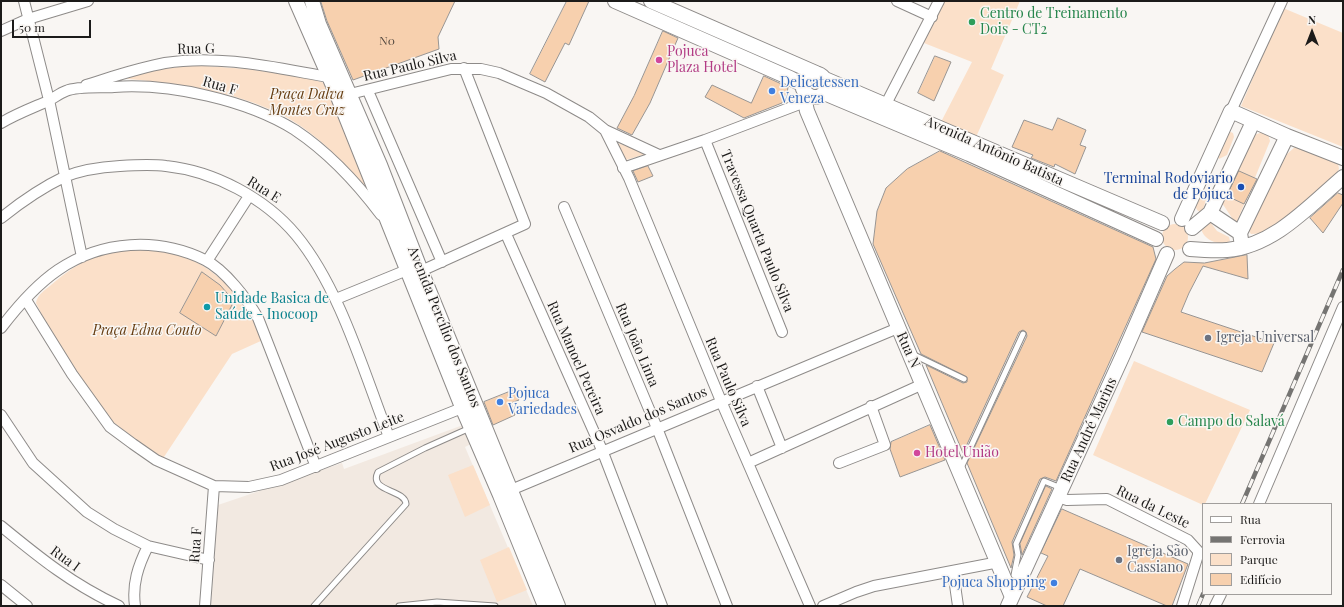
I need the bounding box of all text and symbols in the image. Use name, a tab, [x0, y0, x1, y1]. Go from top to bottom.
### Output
place label: Centro de Treinamento Dois - CT2	[980, 6, 1128, 38]
scale bar	[14, 12, 93, 38]
north arrow	[1292, 12, 1332, 52]
text: N	[1308, 12, 1316, 27]
marker: Centro de Treinamento Dois - CT2	[967, 17, 977, 27]
text: 50 m	[19, 19, 45, 35]
house number: N0	[379, 34, 395, 48]
street label: Rua G	[177, 40, 215, 58]
place label: Pojuca Plaza Hotel	[667, 44, 737, 76]
street label: Rua Paulo Silva	[362, 47, 458, 85]
marker: Pojuca Plaza Hotel	[654, 55, 664, 65]
street label: Rua F	[201, 73, 239, 99]
place label: Delicatessen Veneza	[780, 75, 859, 108]
marker: Delicatessen Veneza	[767, 86, 777, 96]
park label: Praça Dalva Montes Cruz	[269, 87, 345, 120]
street label: Avenida Antônio Batista	[922, 113, 1066, 189]
street label: Travessa Quarta Paulo Silva	[717, 147, 797, 315]
place label: Terminal Rodoviario de Pojuca	[1104, 171, 1233, 204]
street label: Rua E	[244, 173, 284, 207]
marker: Terminal Rodoviario de Pojuca	[1236, 182, 1246, 192]
street label: Avenida Percílio dos Santos	[404, 244, 484, 410]
place label: Unidade Basica de Saúde - Inocoop	[215, 291, 329, 324]
street label: Rua Manoel Pereira	[543, 298, 609, 418]
street label: Rua João Lima	[612, 301, 662, 389]
marker: Unidade Basica de Saúde - Inocoop	[202, 302, 212, 312]
park label: Praça Edna Couto	[93, 323, 201, 339]
street label: Rua N	[893, 329, 923, 371]
place label: Igreja Universal	[1216, 330, 1314, 346]
marker: Igreja Universal	[1203, 333, 1213, 343]
street label: Rua Paulo Silva	[702, 335, 754, 429]
street label: Rua André Marins	[1057, 375, 1121, 485]
street label: Rua Osvaldo dos Santos	[566, 383, 710, 457]
place label: Pojuca Variedades	[508, 386, 577, 418]
marker: Pojuca Variedades	[495, 397, 505, 407]
street label: Rua José Augusto Leite	[268, 409, 406, 475]
place label: Campo do Salavá	[1178, 414, 1285, 430]
marker: Campo do Salavá	[1165, 417, 1175, 427]
place label: Hotel União	[925, 445, 999, 461]
marker: Hotel União	[912, 448, 922, 458]
street label: Rua da Leste	[1113, 482, 1193, 532]
legend	[1202, 503, 1332, 595]
text: Rua	[1240, 511, 1261, 527]
street label: Rua F	[186, 527, 206, 563]
text: Ferrovia	[1240, 531, 1285, 547]
street label: Rua I	[47, 543, 83, 575]
place label: Igreja São Cassiano	[1127, 544, 1188, 576]
text: Parque	[1240, 551, 1278, 567]
marker: Igreja São Cassiano	[1114, 555, 1124, 565]
text: Edifício	[1240, 571, 1281, 587]
place label: Pojuca Shopping	[942, 575, 1046, 591]
marker: Pojuca Shopping	[1049, 578, 1059, 588]

